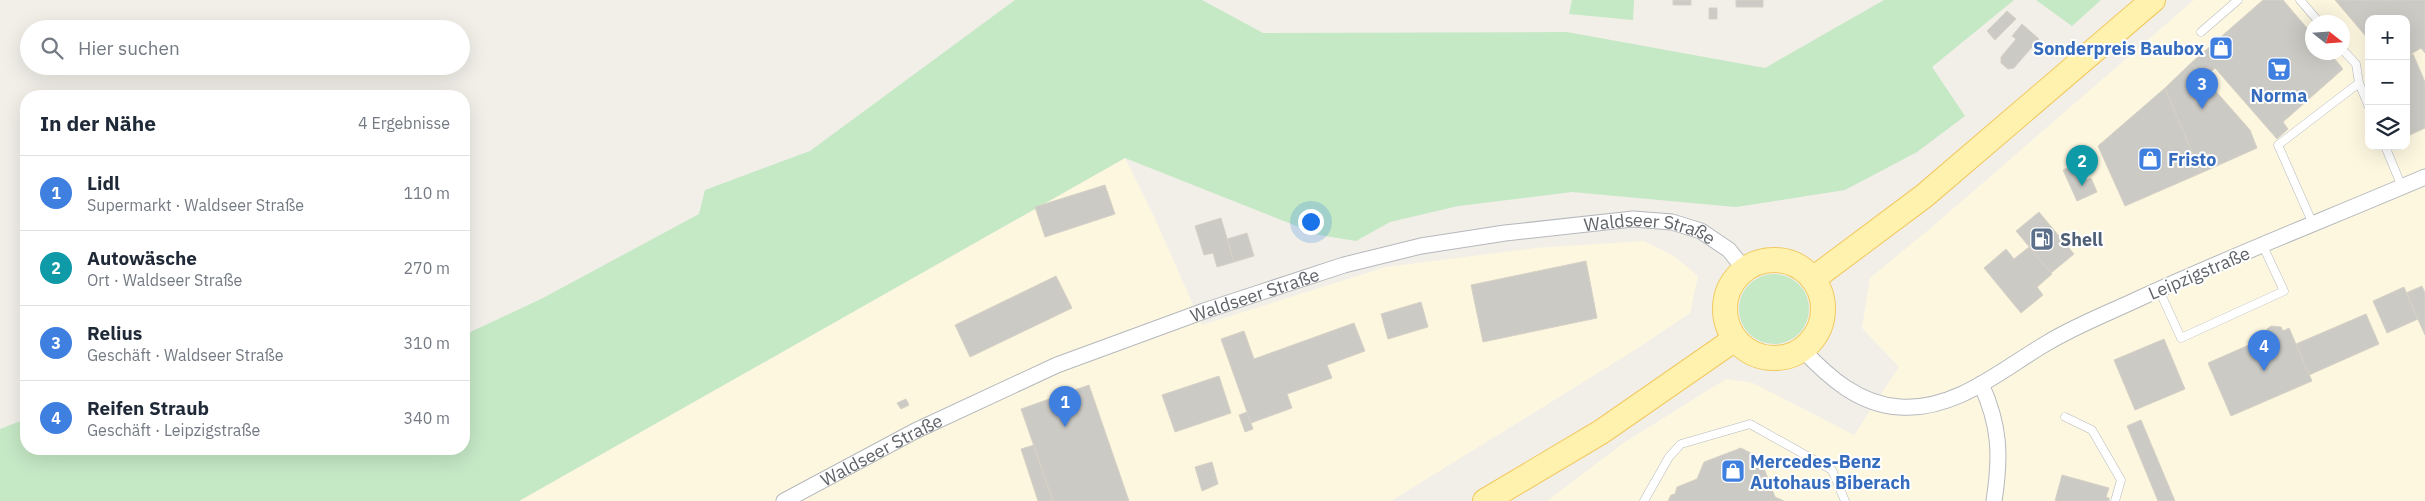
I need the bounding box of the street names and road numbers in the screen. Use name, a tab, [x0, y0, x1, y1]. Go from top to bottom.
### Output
street label: Waldseer Straße	[1583, 208, 1721, 249]
street label: Leipzigstraße	[2145, 241, 2254, 305]
street label: Waldseer Straße	[1187, 262, 1322, 327]
street label: Waldseer Straße	[816, 408, 946, 491]

